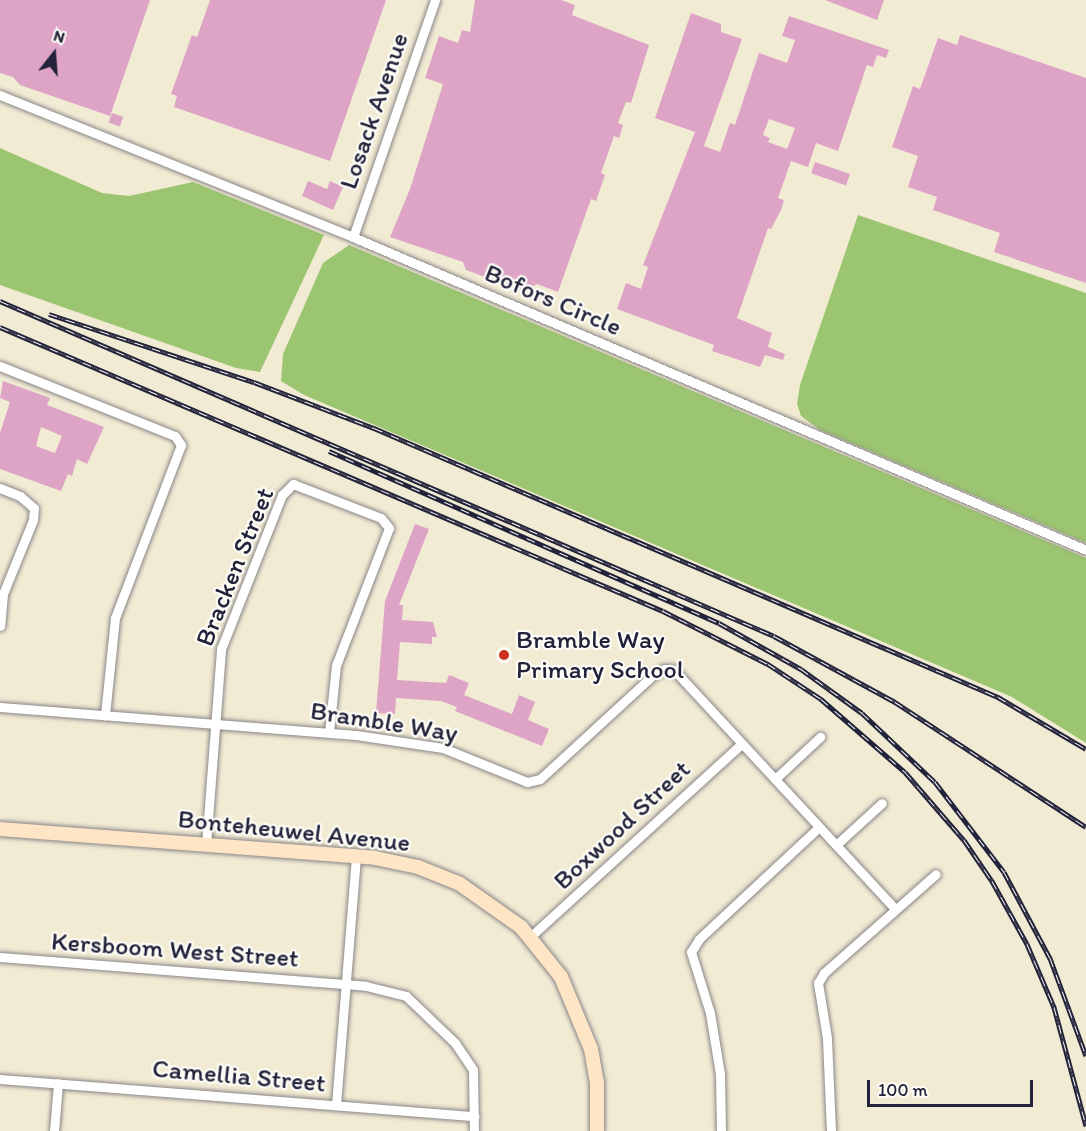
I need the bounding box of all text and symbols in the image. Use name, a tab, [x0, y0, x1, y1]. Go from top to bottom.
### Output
north arrow	[24, 24, 84, 84]
text: N	[51, 26, 67, 47]
street label: Losack Avenue	[333, 29, 415, 193]
street label: Bofors Circle	[480, 257, 626, 343]
street label: Bracken Street	[189, 483, 281, 651]
place label: Bramble Way Primary School	[516, 624, 684, 686]
marker: Bramble Way Primary School	[497, 648, 511, 662]
street label: Bramble Way	[309, 695, 459, 749]
street label: Boxwood Street	[547, 754, 697, 896]
street label: Bonteheuwel Avenue	[177, 803, 411, 859]
street label: Kersboom West Street	[50, 926, 300, 974]
street label: Camellia Street	[151, 1053, 327, 1099]
scale bar	[870, 1068, 1036, 1106]
text: 100 m	[878, 1079, 928, 1101]

